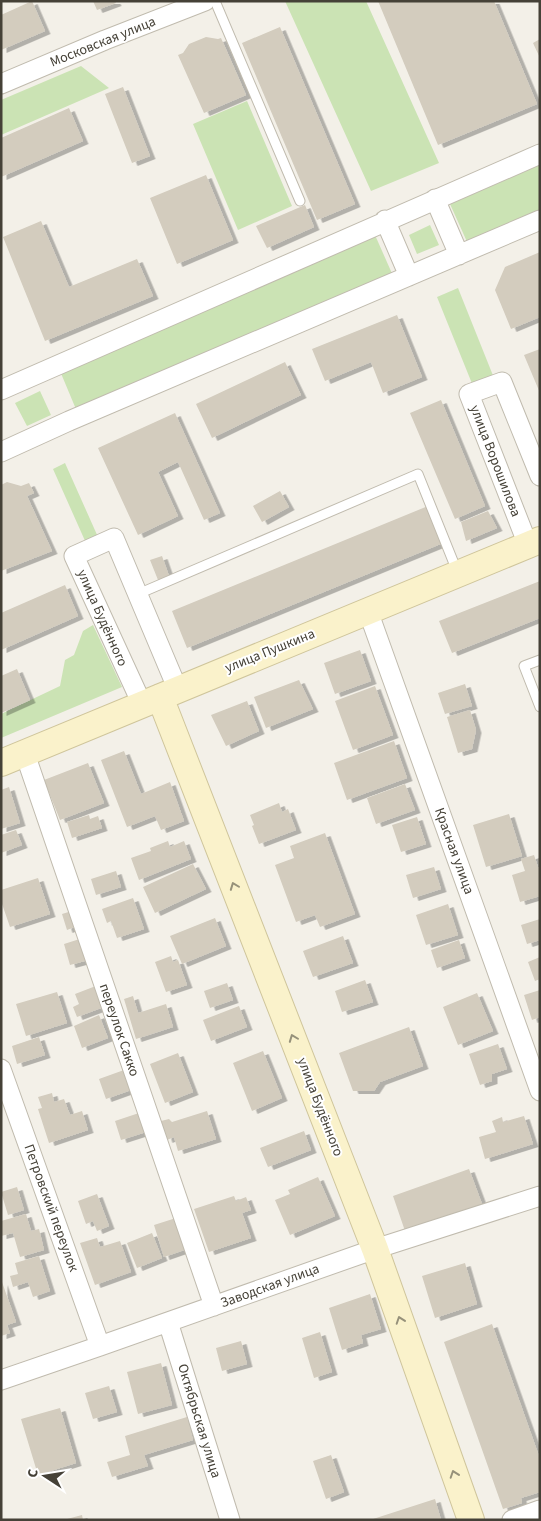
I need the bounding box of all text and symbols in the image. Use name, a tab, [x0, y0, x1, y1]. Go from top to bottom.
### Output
street label: Московская улица	[47, 12, 159, 72]
street label: улица Ворошилова	[464, 402, 526, 520]
street label: улица Будённого	[72, 566, 132, 670]
street label: улица Пушкина	[222, 624, 318, 678]
street label: Красная улица	[429, 805, 479, 897]
one-way arrow	[230, 882, 240, 891]
street label: переулок Сакко	[94, 981, 144, 1079]
one-way arrow	[289, 1034, 299, 1043]
street label: улица Будённого	[292, 1055, 348, 1159]
street label: Петровский переулок	[19, 1141, 83, 1275]
street label: Заводская улица	[218, 1259, 322, 1313]
one-way arrow	[396, 1317, 406, 1325]
street label: Октябрьская улица	[172, 1361, 226, 1481]
north arrow	[20, 1451, 70, 1501]
text: С	[23, 1467, 44, 1480]
one-way arrow	[450, 1470, 460, 1479]

